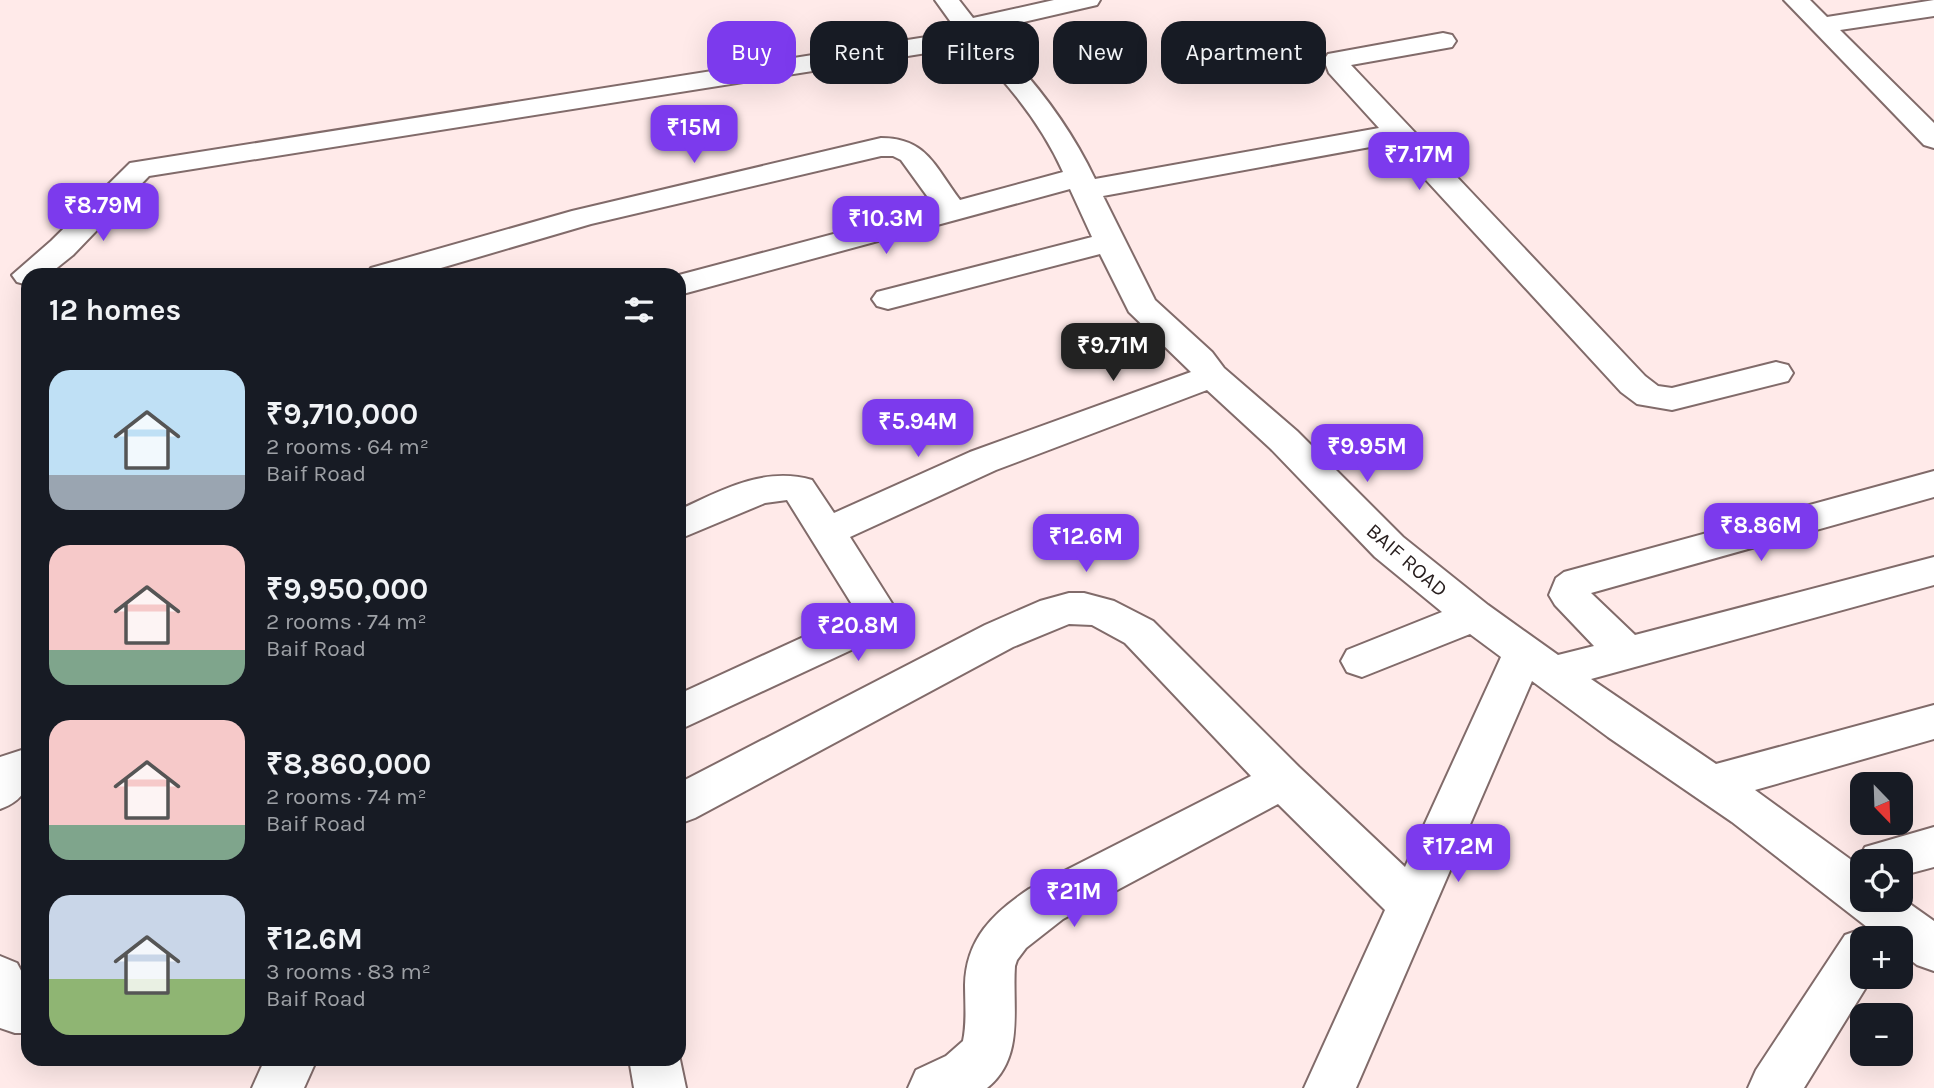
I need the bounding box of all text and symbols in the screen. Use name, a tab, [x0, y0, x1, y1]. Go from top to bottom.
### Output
chip: Buy	[707, 21, 796, 84]
chip: Rent	[810, 21, 908, 84]
chip: Filters	[922, 21, 1039, 84]
chip: New	[1053, 21, 1147, 84]
chip: Apartment	[1161, 21, 1326, 84]
pin: ₹15M	[653, 106, 735, 165]
text: ₹15M	[667, 114, 721, 141]
pin: ₹7.17M	[1362, 132, 1476, 192]
text: ₹7.17M	[1384, 141, 1454, 168]
pin: ₹8.79M	[46, 184, 160, 243]
text: ₹8.79M	[64, 192, 142, 219]
pin: ₹10.3M	[829, 196, 943, 256]
text: ₹10.3M	[848, 205, 924, 232]
icon: filters	[620, 291, 658, 329]
text: 12 homes	[49, 292, 181, 328]
pin: ₹9.71M	[1056, 324, 1170, 383]
text: ₹9.71M	[1077, 332, 1149, 359]
text: ₹9,710,000	[266, 396, 418, 432]
icon: home	[105, 398, 189, 482]
pin: ₹5.94M	[861, 400, 975, 459]
text: ₹5.94M	[878, 408, 958, 435]
pin: ₹9.95M	[1310, 424, 1424, 484]
text: 2 rooms · 64 m²	[266, 433, 429, 460]
text: ₹9.95M	[1327, 433, 1407, 460]
text: Baif Road	[266, 460, 366, 487]
pin: ₹8.86M	[1704, 504, 1818, 563]
text: ₹8.86M	[1720, 512, 1802, 539]
pin: ₹12.6M	[1029, 514, 1143, 574]
street label: BAIF ROAD	[1362, 518, 1452, 602]
text: ₹12.6M	[1049, 523, 1123, 550]
text: ₹9,950,000	[266, 571, 428, 607]
icon: home	[105, 573, 189, 657]
pin: ₹20.8M	[801, 604, 915, 663]
text: 2 rooms · 74 m²	[266, 608, 427, 635]
text: ₹20.8M	[817, 612, 899, 639]
text: Baif Road	[266, 635, 366, 662]
text: ₹8,860,000	[266, 746, 431, 782]
icon: home	[105, 748, 189, 832]
north arrow	[1850, 772, 1913, 835]
map controls	[1850, 772, 1913, 1066]
text: 2 rooms · 74 m²	[266, 783, 427, 810]
text: Baif Road	[266, 810, 366, 837]
pin: ₹17.2M	[1401, 824, 1515, 884]
text: ₹17.2M	[1422, 833, 1494, 860]
button: locate	[1850, 849, 1913, 912]
pin: ₹21M	[1033, 870, 1115, 929]
text: ₹21M	[1046, 878, 1102, 905]
text: ₹12.6M	[266, 921, 363, 957]
icon: home	[105, 923, 189, 1007]
button: +	[1850, 926, 1913, 989]
text: 3 rooms · 83 m²	[266, 958, 431, 985]
text: Baif Road	[266, 985, 366, 1012]
button: −	[1850, 1003, 1913, 1066]

